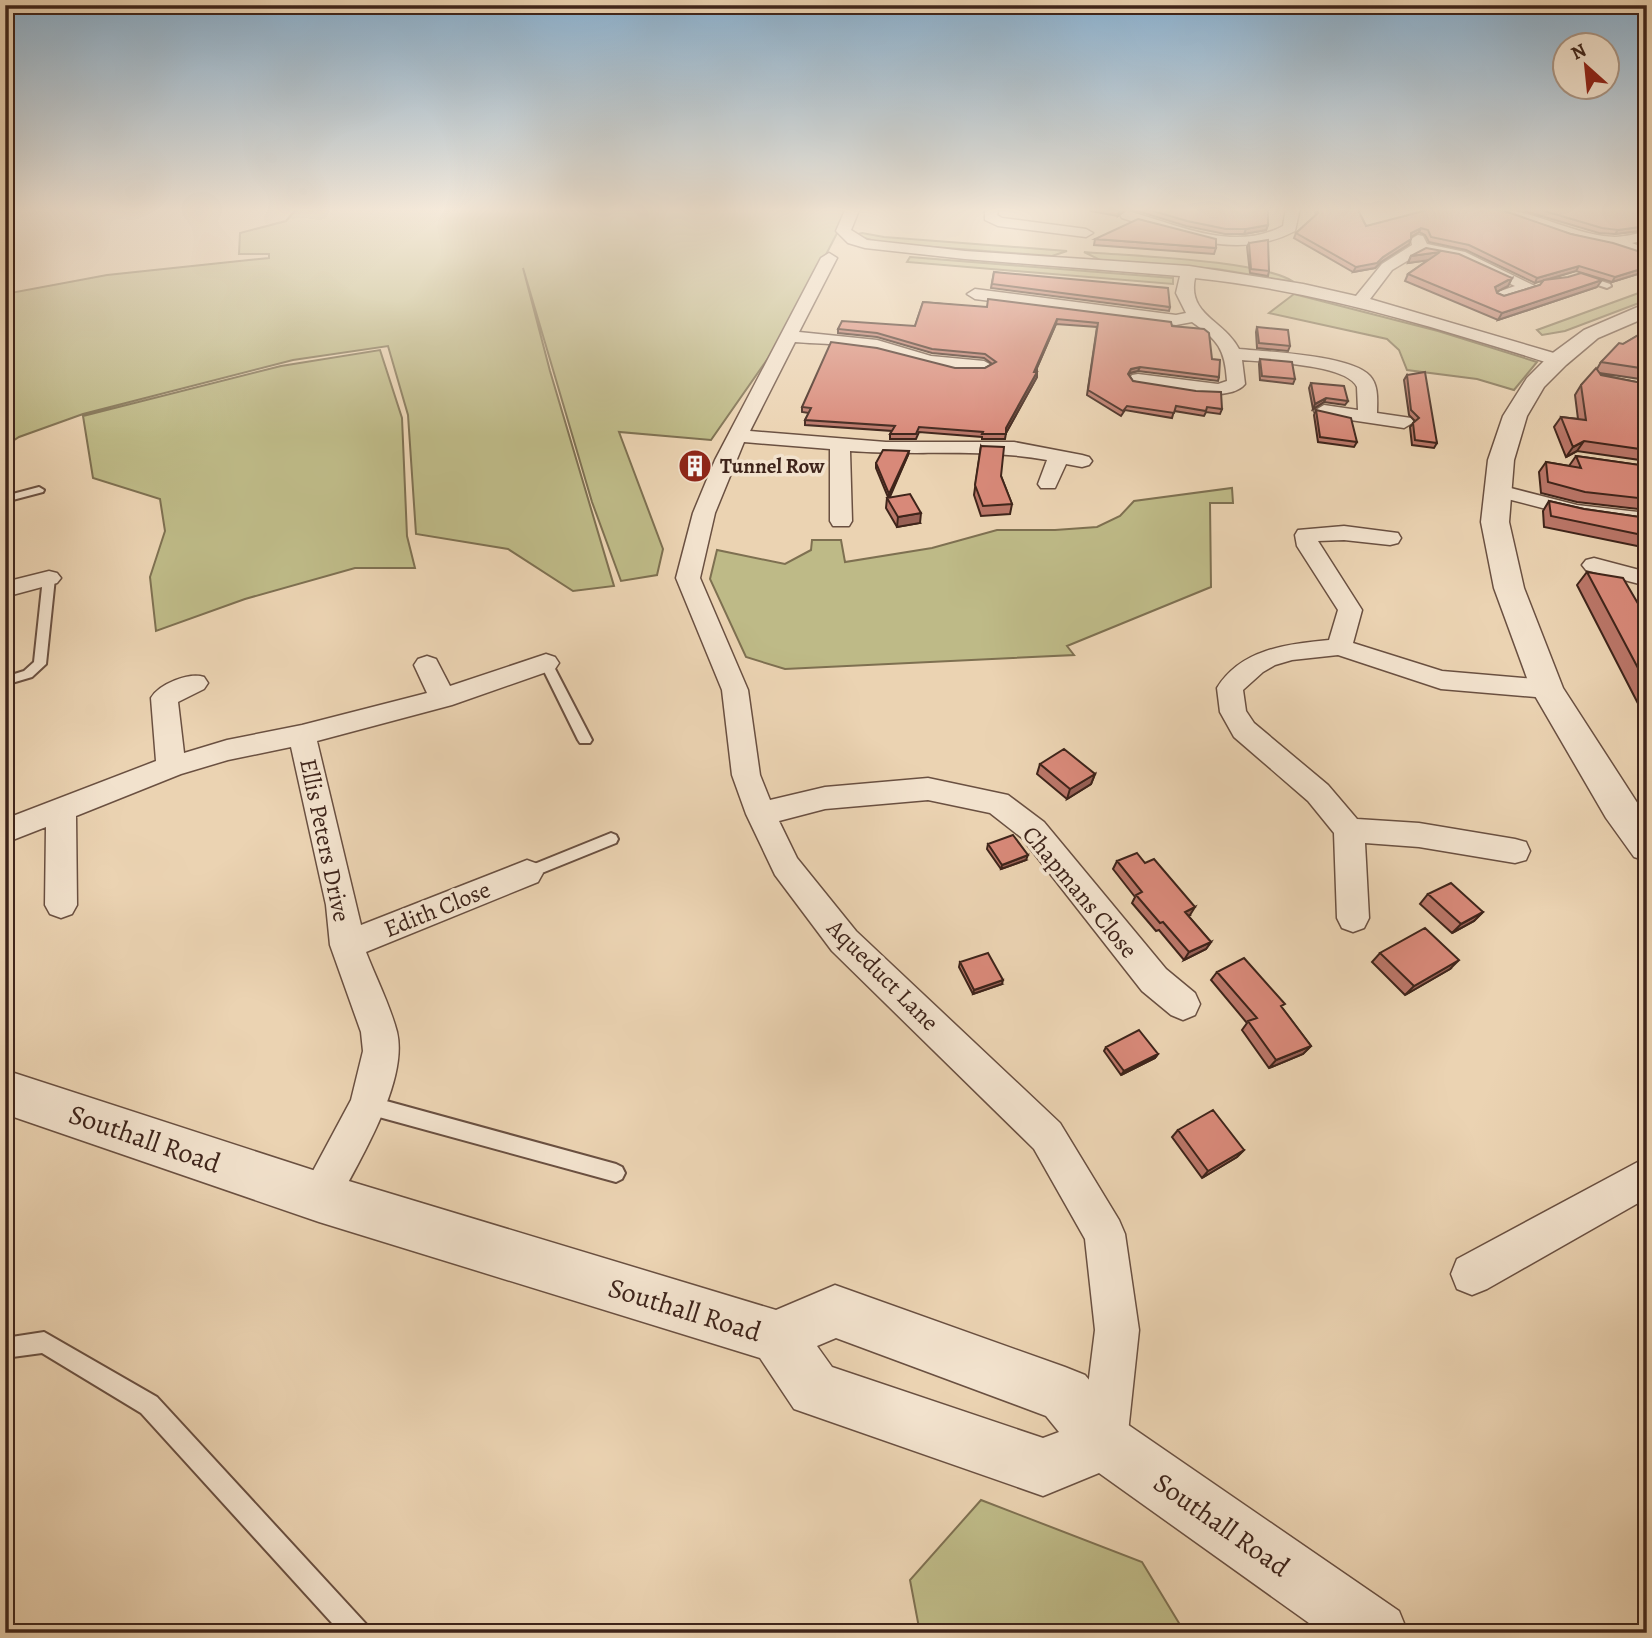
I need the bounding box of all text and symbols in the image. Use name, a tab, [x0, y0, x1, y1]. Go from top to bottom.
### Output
north arrow	[1550, 32, 1620, 102]
text: N	[1567, 37, 1591, 66]
building icon: Tunnel Row	[676, 447, 714, 485]
place label: Tunnel Row	[720, 452, 825, 480]
street label: Ellis Peters Drive	[292, 755, 358, 925]
street label: Chapmans Close	[1015, 819, 1145, 965]
street label: Edith Close	[379, 873, 495, 945]
street label: Aqueduct Lane	[819, 911, 946, 1038]
street label: Southall Road	[64, 1095, 227, 1183]
street label: Southall Road	[604, 1269, 767, 1352]
street label: Southall Road	[1146, 1464, 1298, 1586]

